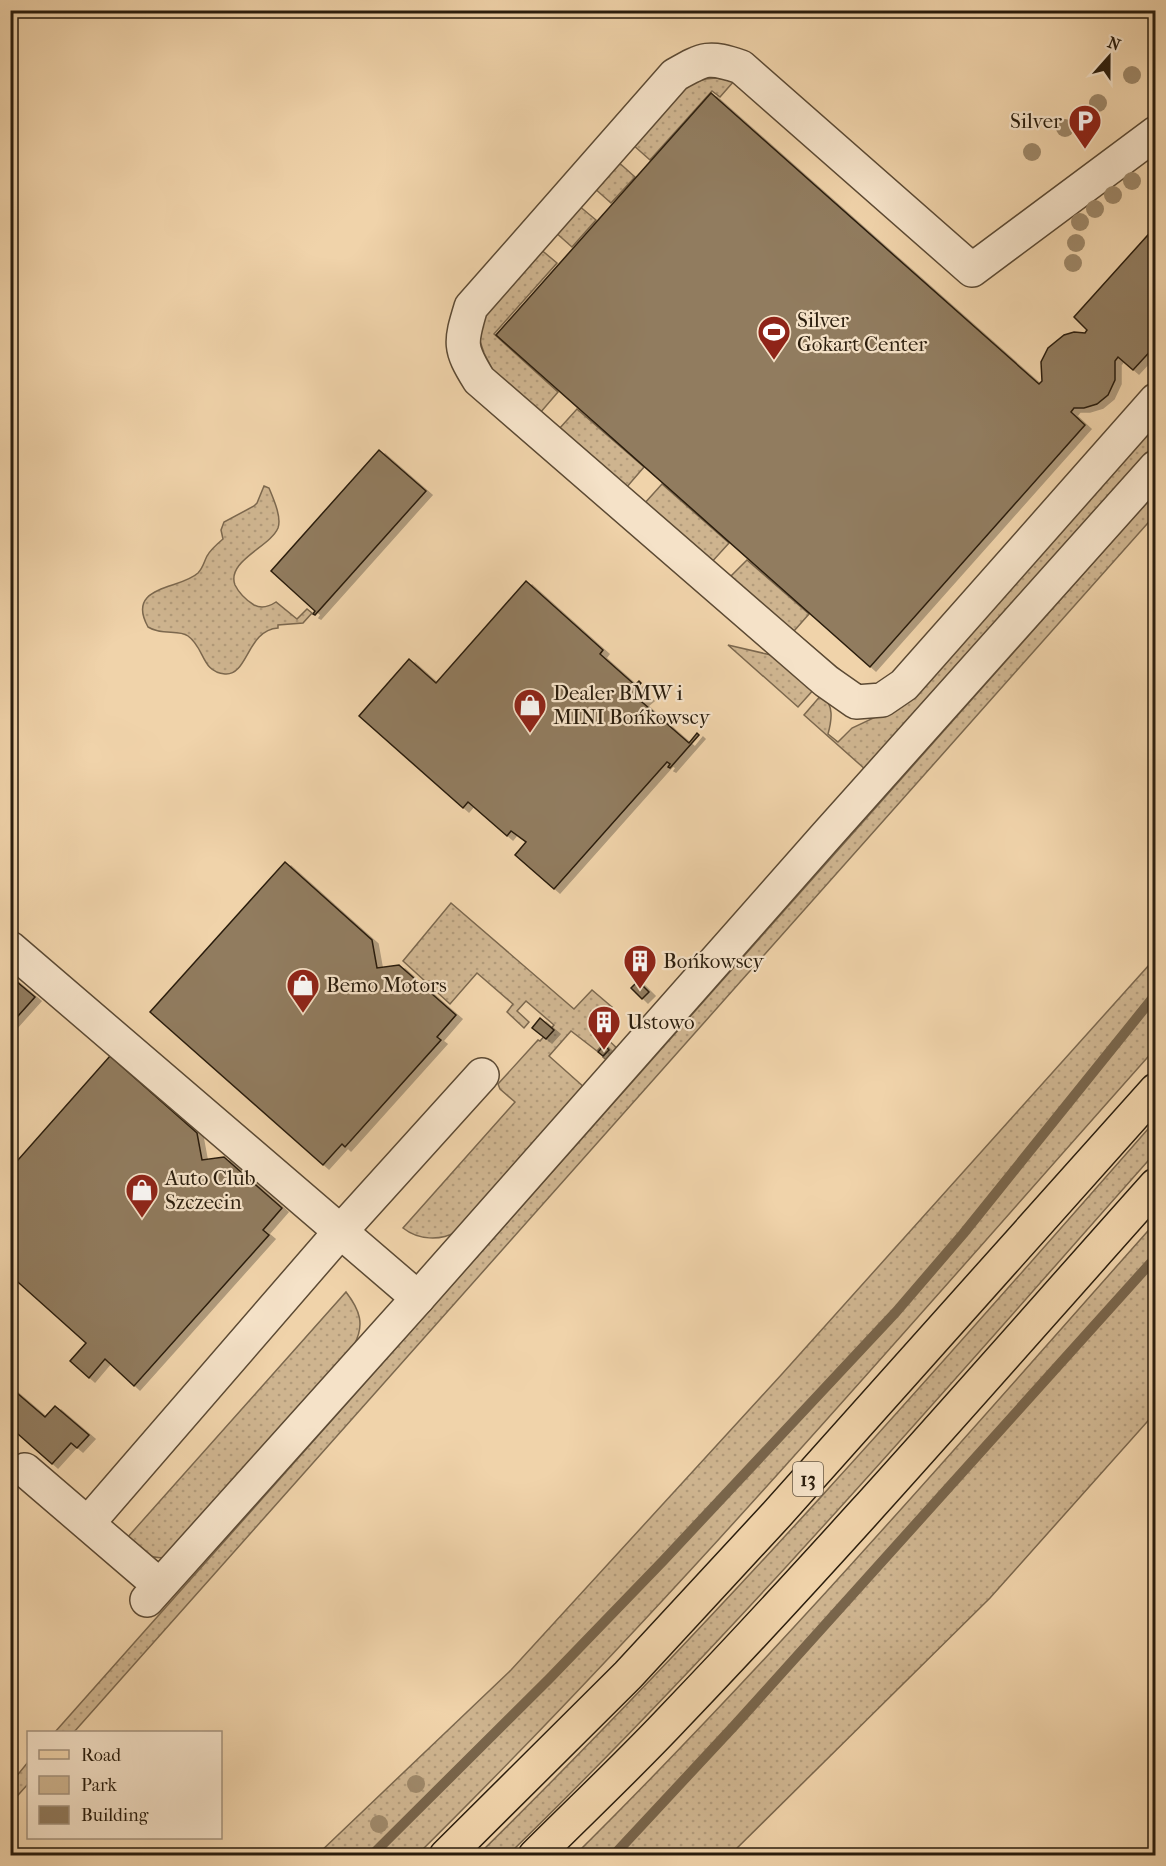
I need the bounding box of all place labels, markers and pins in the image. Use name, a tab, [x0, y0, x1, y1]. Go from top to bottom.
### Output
parking icon: Silver	[1067, 103, 1103, 150]
place label: Silver	[1010, 109, 1062, 133]
place label: Silver Gokart Center	[797, 308, 927, 356]
sports icon: Silver Gokart Center	[756, 314, 792, 361]
place label: Dealer BMW i MINI Bońkowscy	[553, 681, 711, 729]
shop icon: Dealer BMW i MINI Bońkowscy	[512, 687, 548, 734]
building icon: Bońkowscy	[622, 943, 658, 990]
place label: Bońkowscy	[663, 949, 765, 973]
shop icon: Bemo Motors	[285, 967, 321, 1014]
place label: Bemo Motors	[326, 973, 447, 997]
building icon: Ustowo	[586, 1004, 622, 1051]
place label: Ustowo	[627, 1010, 695, 1034]
place label: Auto Club Szczecin	[164, 1166, 255, 1214]
shop icon: Auto Club Szczecin	[124, 1172, 160, 1219]

